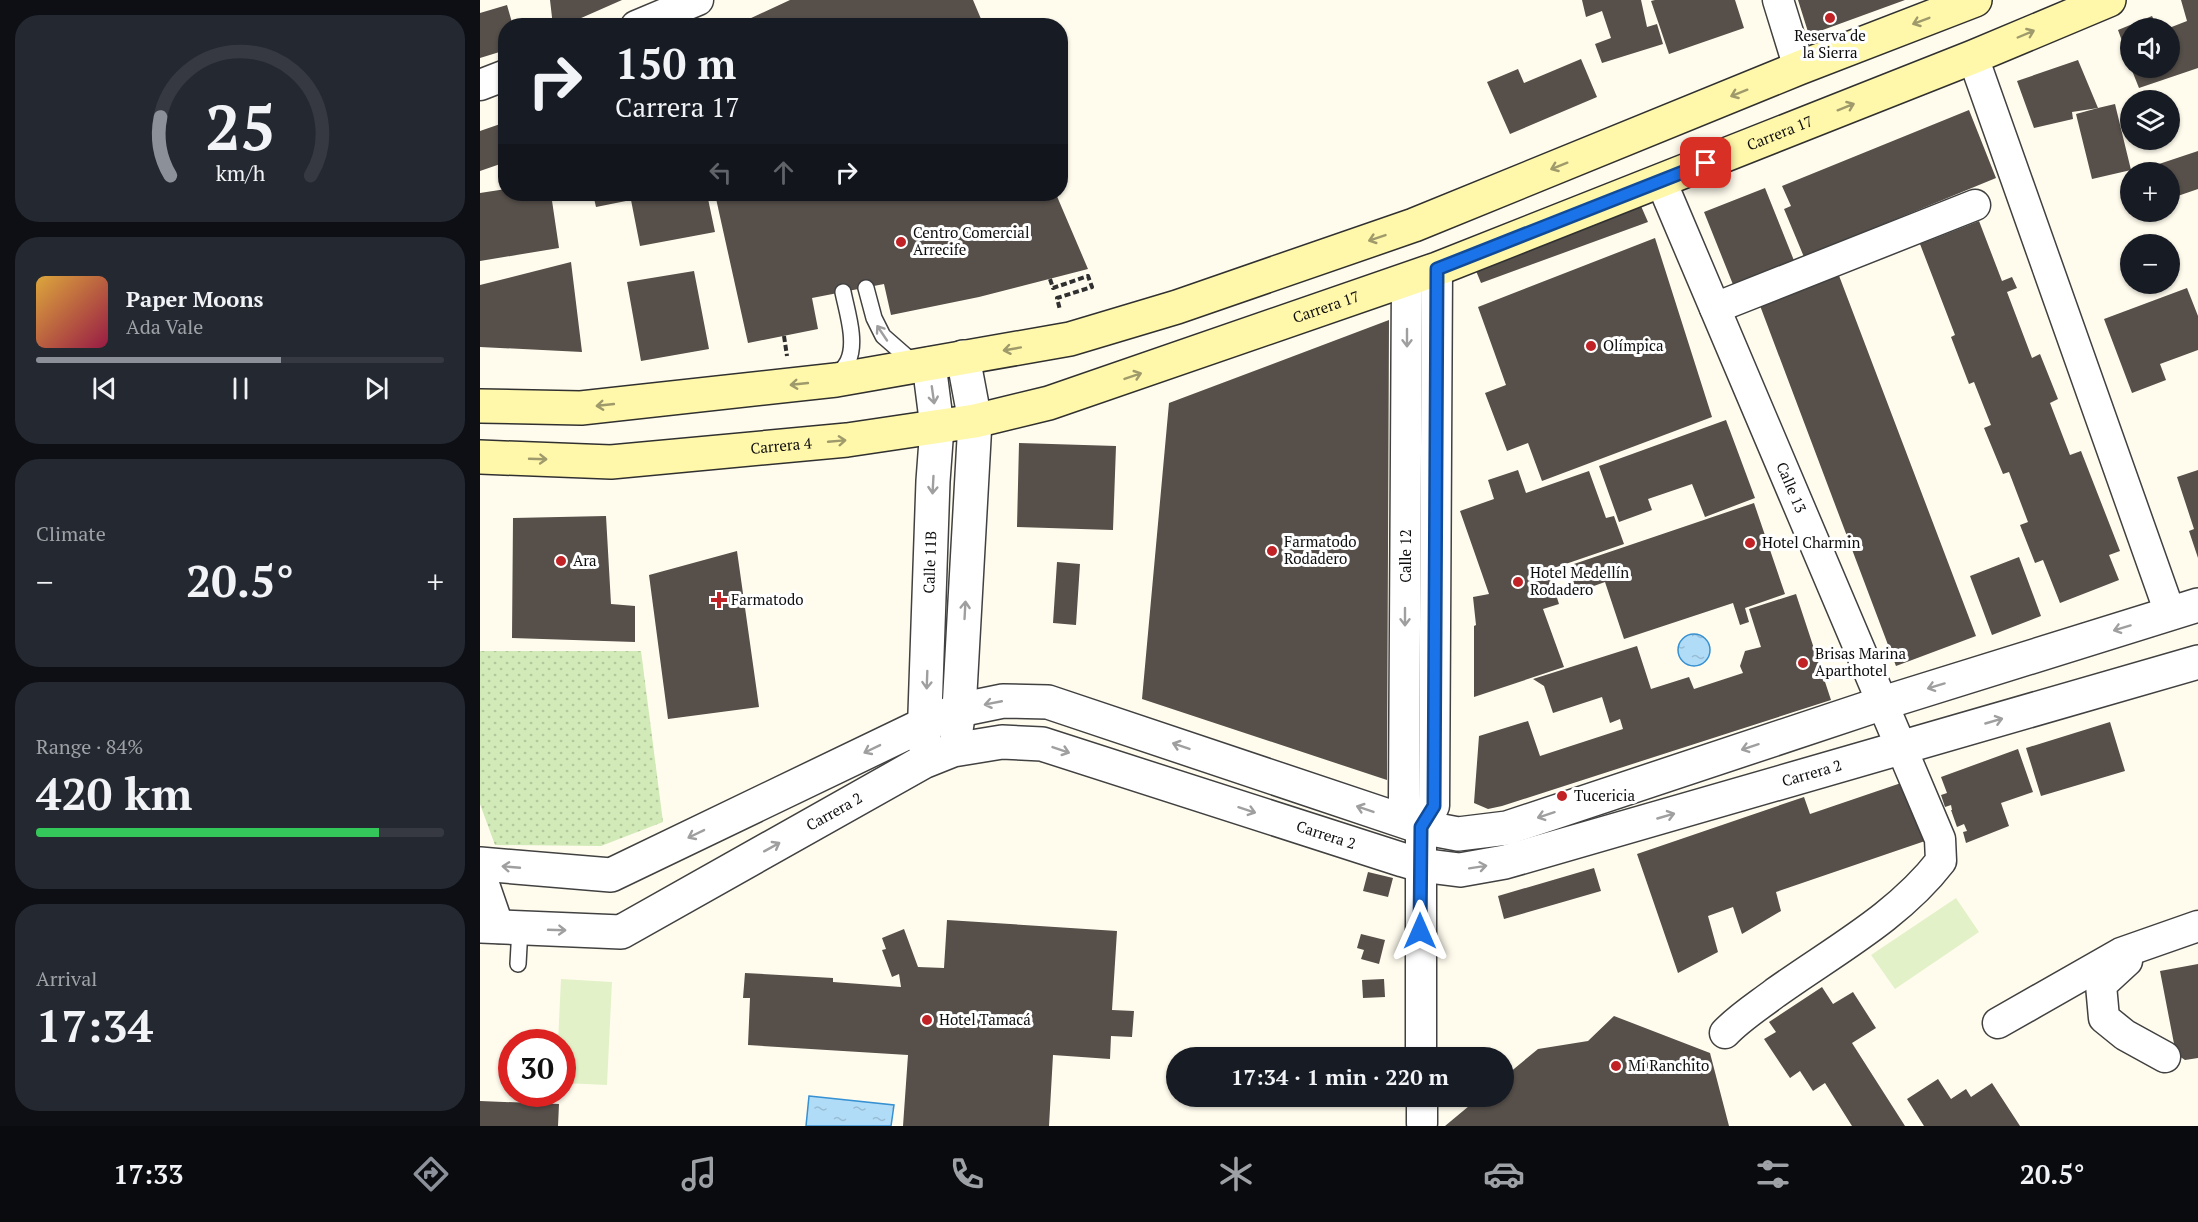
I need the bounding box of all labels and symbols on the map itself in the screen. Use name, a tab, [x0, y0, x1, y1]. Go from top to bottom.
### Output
marker: Reserva de la Sierra	[1823, 11, 1837, 25]
one-way arrow	[1912, 17, 1930, 28]
place label: Reserva de la Sierra	[1794, 25, 1866, 62]
one-way arrow	[2017, 28, 2035, 39]
one-way arrow	[1730, 88, 1749, 99]
one-way arrow	[1836, 101, 1854, 112]
street label: Carrera 17	[1744, 110, 1816, 154]
pin	[1680, 137, 1731, 188]
one-way arrow	[1550, 161, 1568, 172]
place label: Centro Comercial Arrecife	[913, 222, 1029, 259]
one-way arrow	[1368, 233, 1387, 244]
marker: Centro Comercial Arrecife	[894, 235, 908, 249]
street label: Carrera 17	[1290, 286, 1362, 327]
one-way arrow	[876, 324, 889, 341]
one-way arrow	[1401, 328, 1413, 348]
place label: Olímpica	[1603, 335, 1664, 355]
marker: Olímpica	[1584, 339, 1598, 353]
one-way arrow	[1003, 344, 1022, 355]
one-way arrow	[1123, 369, 1142, 380]
one-way arrow	[790, 379, 810, 390]
one-way arrow	[927, 385, 938, 405]
one-way arrow	[596, 400, 616, 411]
street label: Carrera 4	[750, 432, 813, 458]
one-way arrow	[827, 435, 847, 446]
one-way arrow	[528, 454, 548, 465]
street label: Calle 13	[1772, 459, 1812, 516]
one-way arrow	[928, 474, 939, 494]
street label: Calle 12	[1395, 529, 1415, 583]
street label: Calle 11B	[918, 530, 940, 594]
place label: Farmatodo Rodadero	[1284, 531, 1357, 568]
place label: Hotel Charmin	[1762, 532, 1861, 552]
marker: Hotel Charmin	[1743, 536, 1757, 550]
marker: Farmatodo Rodadero	[1265, 544, 1279, 558]
place label: Ara	[573, 550, 597, 570]
marker: Ara	[554, 554, 568, 568]
place label: Hotel Medellín Rodadero	[1530, 562, 1629, 599]
marker: Hotel Medellín Rodadero	[1511, 575, 1525, 589]
place label: Farmatodo	[731, 589, 804, 609]
marker: Farmatodo	[712, 593, 726, 607]
one-way arrow	[959, 600, 970, 620]
one-way arrow	[1399, 607, 1411, 627]
one-way arrow	[2113, 623, 2132, 634]
place label: Brisas Marina Aparthotel	[1815, 643, 1906, 680]
marker: Brisas Marina Aparthotel	[1796, 656, 1810, 670]
one-way arrow	[921, 669, 933, 689]
one-way arrow	[1927, 681, 1946, 692]
one-way arrow	[984, 698, 1004, 709]
one-way arrow	[1985, 715, 2004, 726]
one-way arrow	[1172, 739, 1191, 750]
one-way arrow	[1741, 742, 1760, 753]
one-way arrow	[864, 744, 882, 756]
one-way arrow	[1051, 746, 1070, 757]
street label: Carrera 2	[1779, 754, 1844, 791]
place label: Tucericia	[1574, 785, 1635, 805]
street label: Carrera 2	[802, 787, 866, 835]
marker: Tucericia	[1555, 789, 1569, 803]
one-way arrow	[1356, 803, 1375, 814]
one-way arrow	[1237, 806, 1256, 817]
one-way arrow	[1536, 810, 1555, 821]
one-way arrow	[1656, 810, 1675, 821]
street label: Carrera 2	[1294, 815, 1359, 853]
one-way arrow	[688, 828, 706, 840]
one-way arrow	[763, 841, 780, 853]
one-way arrow	[502, 861, 522, 872]
one-way arrow	[1468, 861, 1487, 872]
position arrow	[1388, 899, 1452, 963]
one-way arrow	[547, 924, 567, 935]
place label: Hotel Tamacá	[939, 1009, 1031, 1029]
marker: Hotel Tamacá	[920, 1013, 934, 1027]
speed limit sign: 30	[498, 1029, 576, 1107]
place label: Mi Ranchito	[1628, 1055, 1709, 1075]
marker: Mi Ranchito	[1609, 1059, 1623, 1073]

